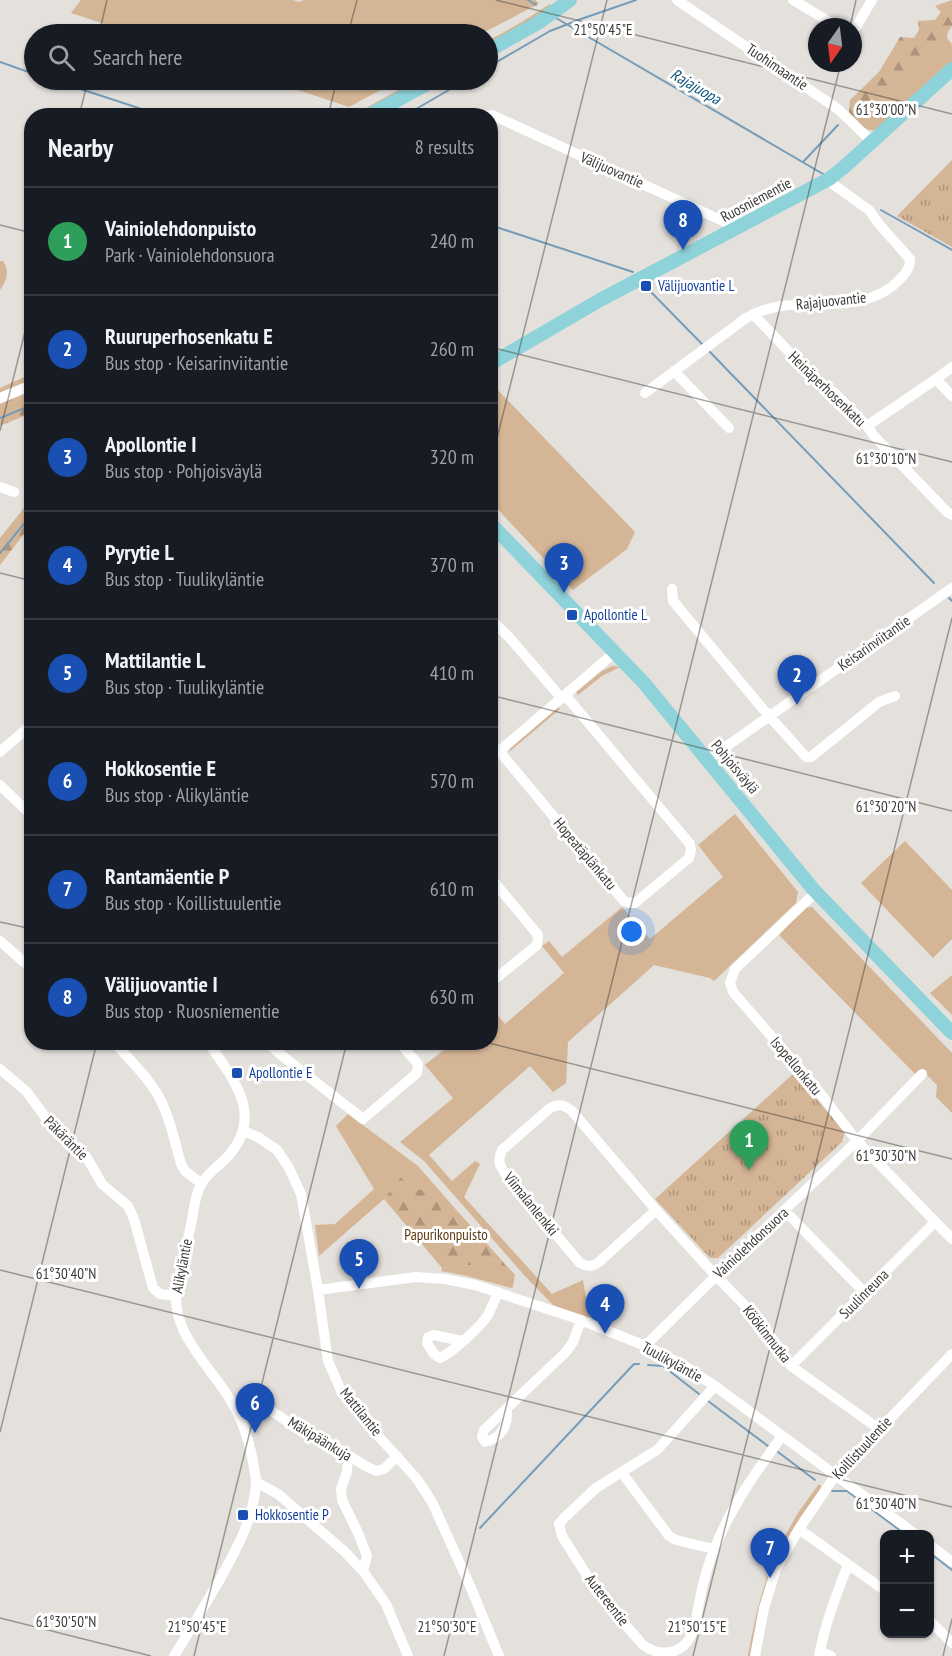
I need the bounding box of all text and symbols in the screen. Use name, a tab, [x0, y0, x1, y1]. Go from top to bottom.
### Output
north arrow	[808, 18, 862, 72]
text: 21°50'45"E	[573, 20, 633, 39]
search box	[24, 24, 498, 90]
street label: Tuohimaantie	[743, 39, 812, 94]
icon: search	[45, 41, 78, 74]
text: Search here	[93, 43, 182, 71]
water label: Rajajuopa	[667, 64, 726, 109]
text: 61°30'00"N	[856, 100, 916, 119]
text: Nearby	[48, 131, 113, 164]
text: 8 results	[415, 134, 474, 160]
street label: Välijuovantie	[577, 147, 647, 192]
street label: Ruosniementie	[717, 173, 794, 226]
pin: 8	[664, 200, 702, 250]
text: Vainiolehdonpuisto	[105, 214, 256, 242]
text: 1	[63, 228, 72, 254]
text: 240 m	[430, 228, 474, 254]
text: Park · Vainiolehdonsuora	[105, 242, 274, 268]
place label: Välijuovantie L	[657, 276, 735, 295]
marker: Välijuovantie L	[639, 279, 653, 293]
street label: Rajajuovantie	[795, 287, 867, 314]
text: Ruuruperhosenkatu E	[105, 322, 273, 350]
text: 2	[63, 336, 72, 362]
text: 260 m	[430, 336, 474, 362]
street label: Heinäperhosenkatu	[785, 347, 870, 430]
text: Bus stop · Keisarinviitantie	[105, 350, 288, 376]
text: Apollontie I	[105, 430, 197, 458]
text: 3	[63, 444, 72, 470]
text: 320 m	[430, 444, 474, 470]
text: 61°30'10"N	[856, 449, 916, 468]
text: Bus stop · Pohjoisväylä	[105, 458, 262, 484]
text: Pyrytie L	[105, 538, 174, 566]
pin: 3	[544, 544, 584, 593]
text: 4	[63, 552, 72, 578]
text: 370 m	[430, 552, 474, 578]
text: Bus stop · Tuulikyläntie	[105, 566, 264, 592]
place label: Apollontie L	[584, 605, 648, 624]
marker: Apollontie L	[565, 608, 579, 622]
street label: Keisarinviitantie	[834, 611, 914, 674]
text: Mattilantie L	[105, 646, 205, 674]
pin: 2	[778, 656, 816, 705]
text: 5	[63, 660, 72, 686]
text: 410 m	[430, 660, 474, 686]
text: Bus stop · Tuulikyläntie	[105, 674, 264, 700]
street label: Pohjoisväylä	[707, 736, 763, 797]
text: Hokkosentie E	[105, 754, 216, 782]
text: 6	[63, 768, 72, 794]
text: 570 m	[430, 768, 474, 794]
text: Bus stop · Alikyläntie	[105, 782, 249, 808]
text: 61°30'20"N	[856, 797, 916, 816]
street label: Hopeatäplänkatu	[550, 814, 621, 894]
text: Rantamäentie P	[105, 862, 229, 890]
text: 7	[63, 876, 72, 902]
text: 610 m	[430, 876, 474, 902]
text: Bus stop · Koillistuulentie	[105, 890, 281, 916]
your location	[617, 917, 646, 946]
text: Välijuovantie I	[105, 970, 218, 998]
text: 8	[63, 984, 72, 1010]
text: 630 m	[430, 984, 474, 1010]
text: Bus stop · Ruosniementie	[105, 998, 280, 1024]
street label: Isopellonkatu	[767, 1033, 826, 1099]
place label: Apollontie E	[249, 1063, 312, 1082]
marker: Apollontie E	[230, 1066, 244, 1080]
street label: Päkäräntie	[40, 1112, 92, 1164]
pin: 1	[730, 1120, 768, 1170]
text: 61°30'30"N	[856, 1146, 916, 1165]
street label: Viimalanlenkki	[499, 1167, 563, 1239]
street label: Vainiolehdonsuora	[708, 1203, 792, 1283]
park label: Papurikonpuisto	[404, 1225, 488, 1244]
street label: Alikyläntie	[167, 1237, 196, 1295]
pin: 5	[340, 1240, 378, 1289]
text: 61°30'40"N	[36, 1264, 96, 1283]
street label: Suulinreuna	[835, 1265, 892, 1322]
pin: 4	[586, 1284, 624, 1334]
street label: Köökinmutka	[739, 1301, 796, 1366]
street label: Tuulikyläntie	[639, 1337, 706, 1386]
pin: 6	[236, 1384, 274, 1433]
street label: Mattilantie	[336, 1384, 387, 1440]
street label: Mäkipäänkuja	[285, 1412, 356, 1465]
street label: Koillistuulentie	[828, 1412, 895, 1483]
text: 61°30'40"N	[856, 1494, 916, 1513]
place label: Hokkosentie P	[255, 1505, 329, 1524]
marker: Hokkosentie P	[236, 1508, 250, 1522]
pin: 7	[750, 1528, 790, 1578]
map controls	[880, 1530, 934, 1638]
button: +	[880, 1530, 934, 1584]
street label: Autereentie	[581, 1570, 633, 1629]
button: −	[880, 1584, 934, 1638]
text: 61°30'50"N	[36, 1612, 96, 1631]
text: 21°50'45"E	[167, 1617, 227, 1636]
text: 21°50'30"E	[417, 1617, 477, 1636]
text: 21°50'15"E	[667, 1617, 727, 1636]

